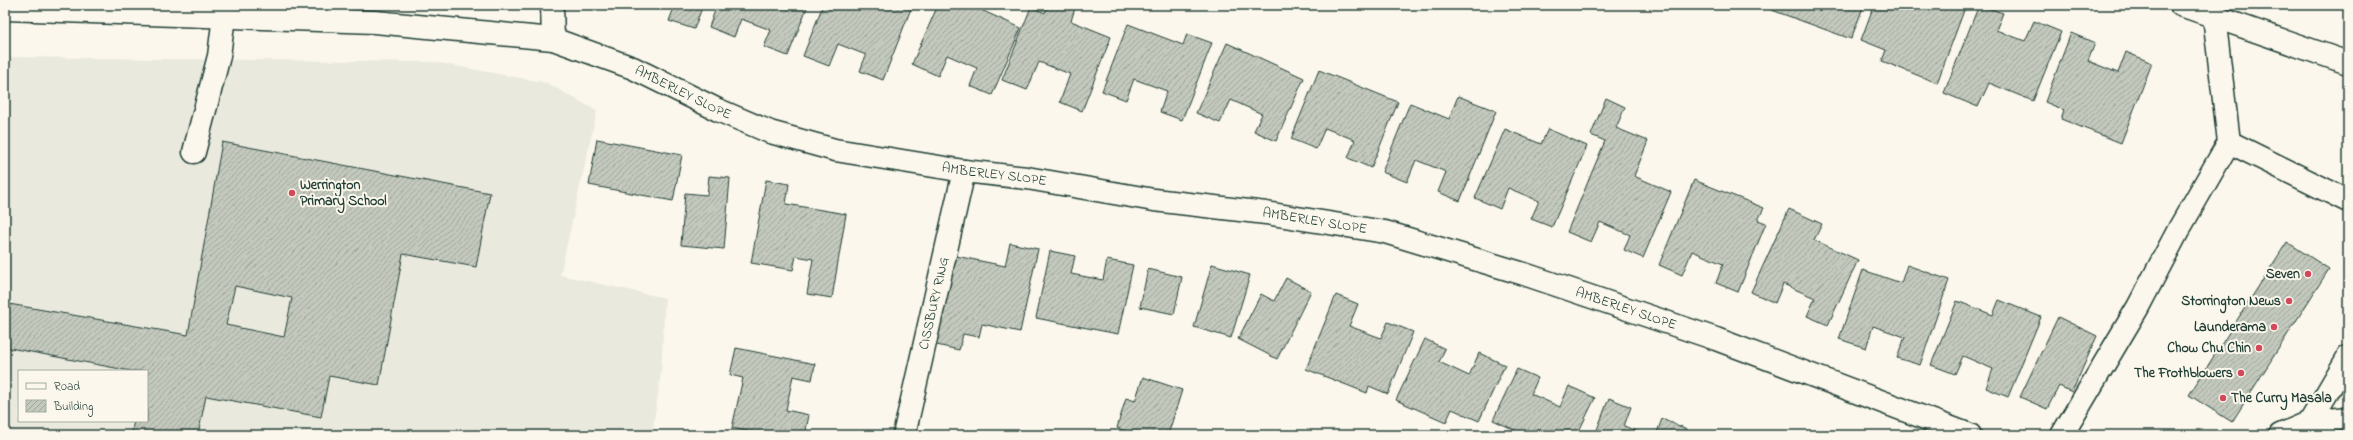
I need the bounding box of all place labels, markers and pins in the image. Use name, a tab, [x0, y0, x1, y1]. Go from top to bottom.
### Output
place label: Werrington Primary School	[300, 175, 387, 214]
marker: Werrington Primary School	[287, 188, 297, 198]
place label: Seven	[2266, 264, 2300, 285]
marker: Seven	[2303, 269, 2313, 279]
place label: Storrington News	[2181, 291, 2281, 314]
marker: Storrington News	[2284, 296, 2294, 306]
place label: Launderama	[2194, 317, 2266, 338]
marker: Launderama	[2269, 322, 2279, 332]
place label: Chow Chu Chin	[2167, 338, 2251, 359]
marker: Chow Chu Chin	[2254, 343, 2264, 353]
place label: The Frothblowers	[2134, 363, 2233, 384]
marker: The Frothblowers	[2236, 368, 2246, 378]
place label: The Curry Masala	[2231, 388, 2332, 411]
marker: The Curry Masala	[2218, 393, 2228, 403]

